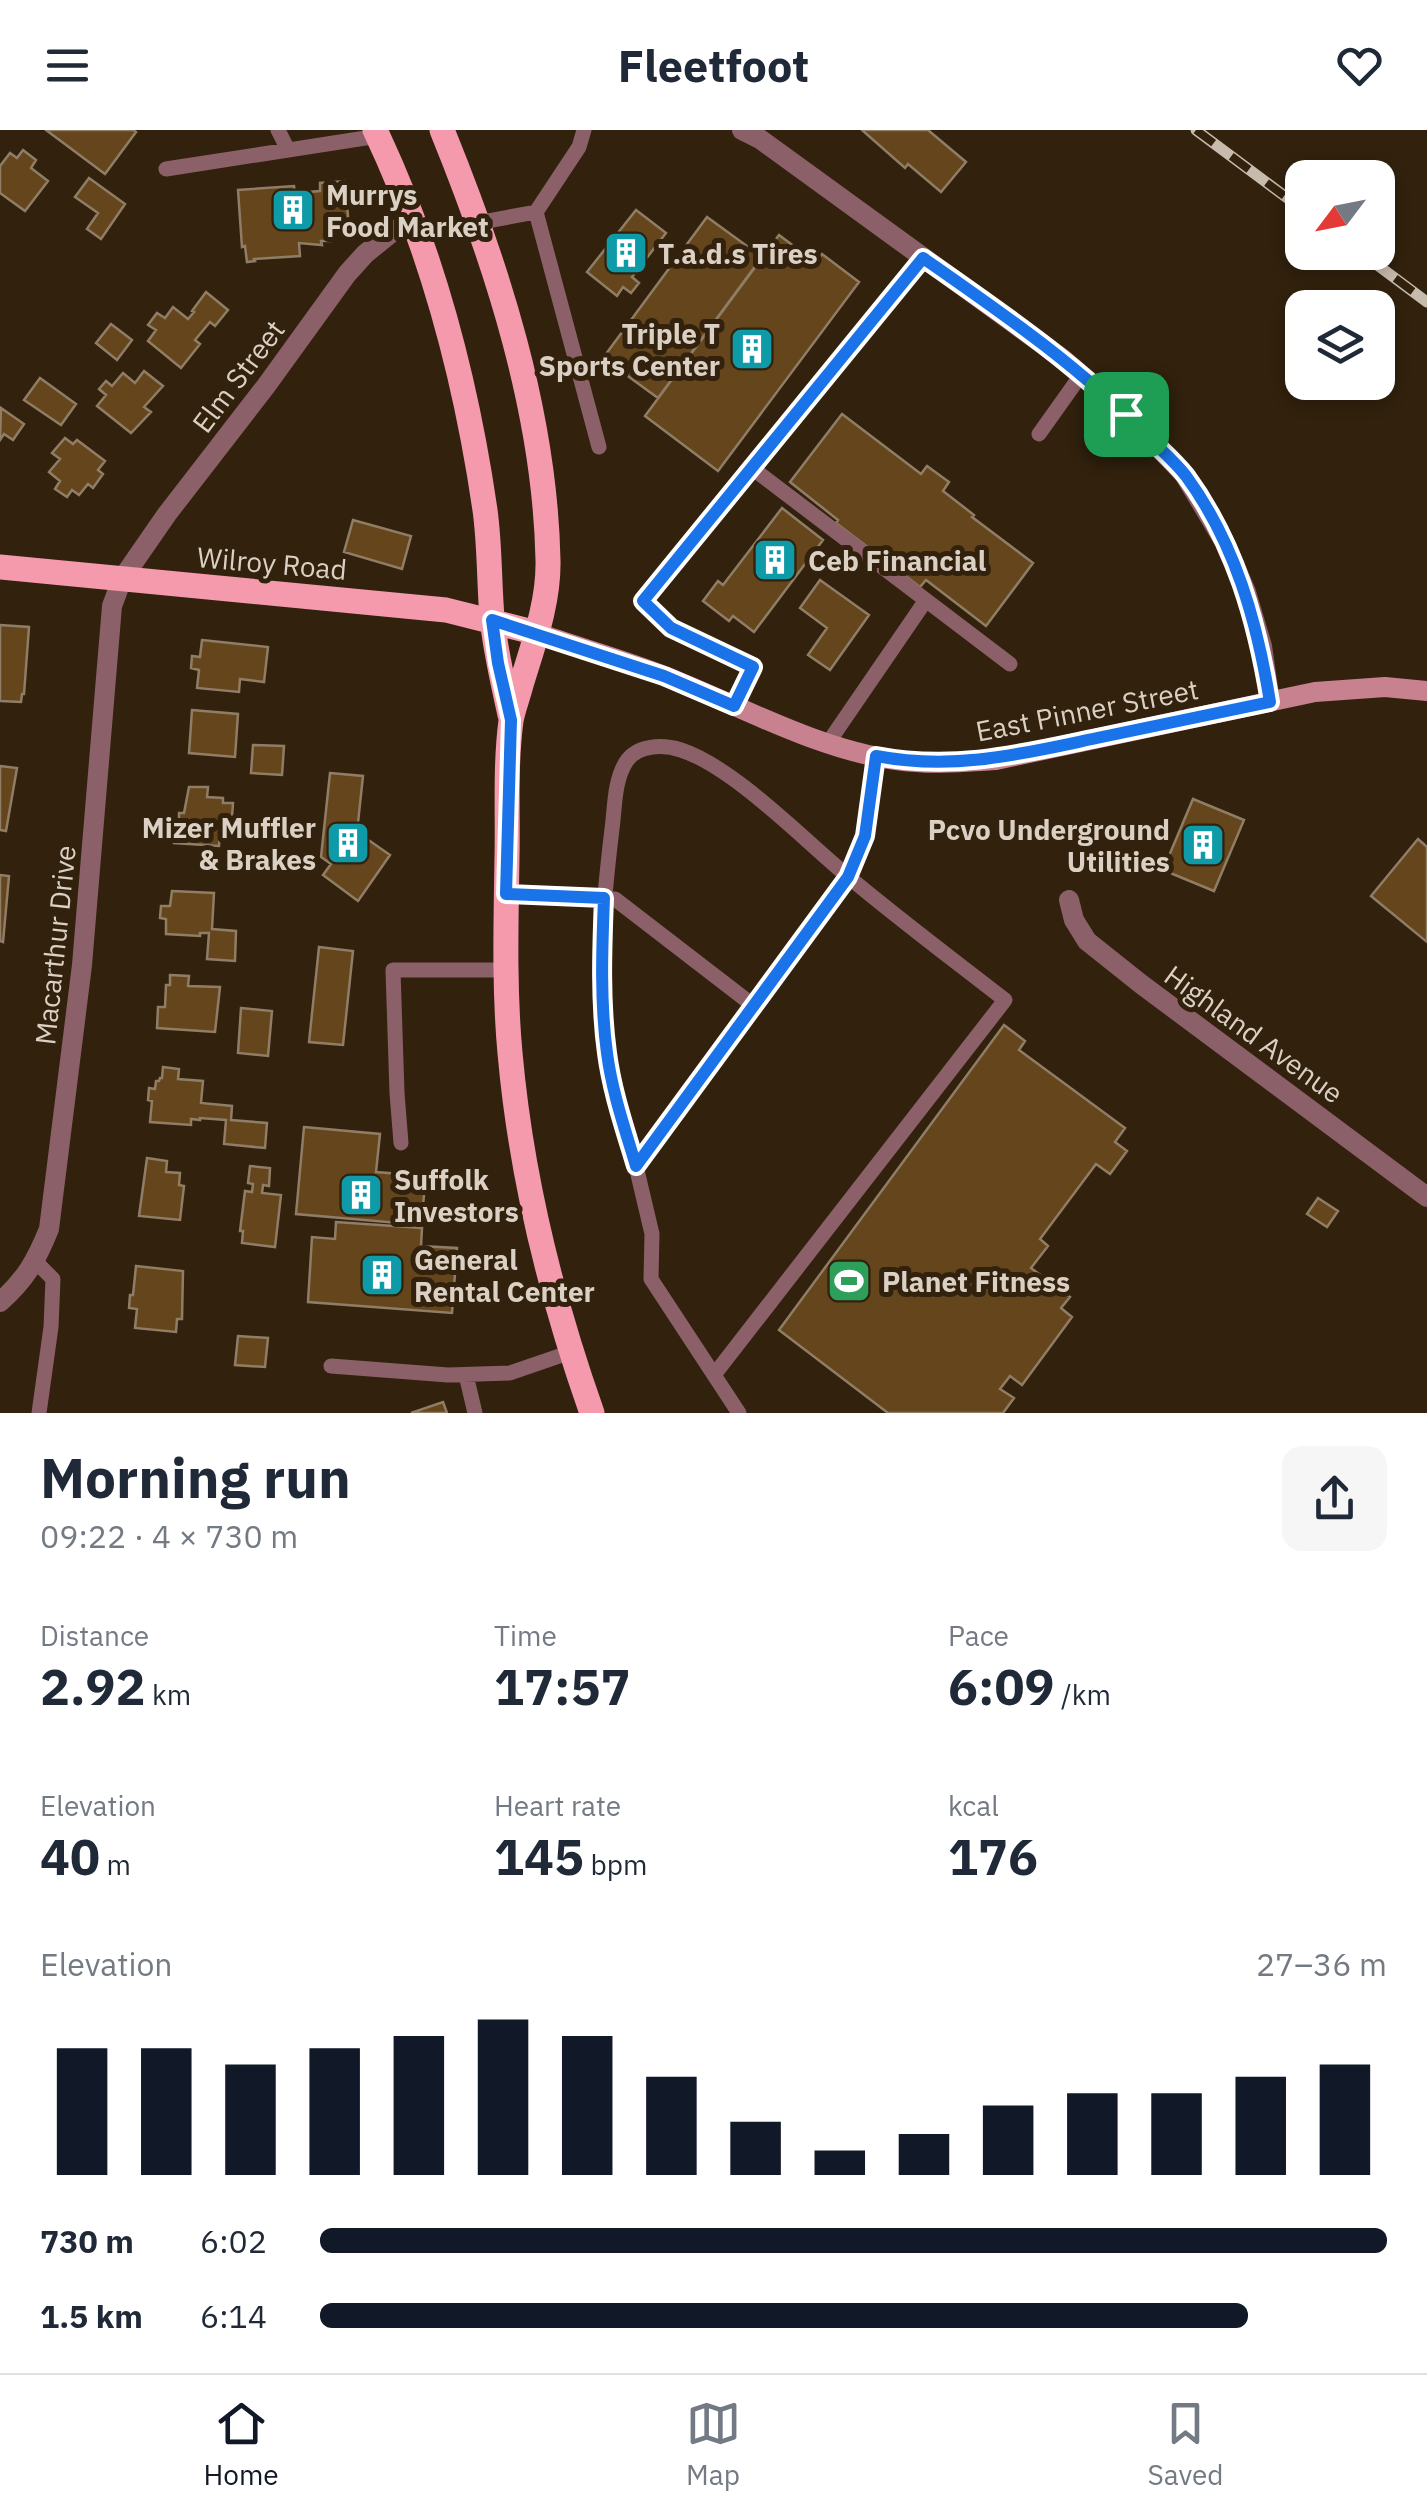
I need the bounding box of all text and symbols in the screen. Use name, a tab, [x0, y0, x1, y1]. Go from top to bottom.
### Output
text: Fleetfoot	[618, 36, 809, 94]
icon: menu	[40, 38, 95, 93]
icon: heart	[1332, 38, 1387, 93]
north arrow	[1285, 160, 1395, 270]
map controls	[1285, 160, 1395, 400]
place label: Murrys Food Market	[326, 176, 489, 245]
building icon: Murrys Food Market	[270, 187, 316, 233]
building icon: T.a.d.s Tires	[603, 230, 649, 276]
place label: T.a.d.s Tires	[658, 235, 818, 272]
button: layers	[1285, 290, 1395, 400]
street label: Elm Street	[184, 312, 292, 440]
place label: Triple T Sports Center	[539, 315, 720, 384]
building icon: Triple T Sports Center	[729, 326, 775, 372]
pin	[1084, 372, 1169, 457]
icon: arrive	[1099, 387, 1154, 442]
building icon: Ceb Financial	[752, 537, 798, 583]
street label: Wilroy Road	[196, 538, 348, 588]
place label: Ceb Financial	[808, 542, 986, 579]
street label: East Pinner Street	[973, 670, 1201, 750]
place label: Mizer Muffler & Brakes	[142, 809, 316, 878]
place label: Pcvo Underground Utilities	[928, 811, 1170, 880]
building icon: Mizer Muffler & Brakes	[325, 820, 371, 866]
building icon: Pcvo Underground Utilities	[1180, 822, 1226, 868]
street label: Macarthur Drive	[26, 843, 84, 1047]
street label: Highland Avenue	[1157, 957, 1351, 1111]
place label: Suffolk Investors	[394, 1161, 519, 1230]
building icon: Suffolk Investors	[338, 1172, 384, 1218]
place label: General Rental Center	[414, 1241, 595, 1310]
building icon: General Rental Center	[359, 1252, 405, 1298]
sports icon: Planet Fitness	[826, 1258, 872, 1304]
place label: Planet Fitness	[882, 1263, 1070, 1300]
text: Morning run	[40, 1442, 351, 1513]
button: share	[1282, 1446, 1387, 1551]
text: 09:22 · 4 × 730 m	[40, 1515, 298, 1557]
text: Distance	[40, 1617, 149, 1654]
text: Time	[494, 1617, 557, 1654]
text: Pace	[948, 1617, 1009, 1654]
text: 2.92	[40, 1654, 146, 1719]
text: 17:57	[494, 1654, 631, 1719]
text: 6:09	[948, 1654, 1055, 1719]
text: km	[146, 1676, 191, 1713]
text: /km	[1055, 1676, 1111, 1713]
text: Elevation	[40, 1787, 156, 1824]
text: Heart rate	[494, 1787, 621, 1824]
text: kcal	[948, 1787, 999, 1824]
text: 40	[40, 1824, 100, 1889]
text: 145	[494, 1824, 584, 1889]
text: 176	[948, 1824, 1038, 1889]
text: m	[100, 1846, 131, 1883]
text: bpm	[584, 1846, 648, 1883]
text: Elevation	[40, 1943, 173, 1985]
text: 27–36 m	[1256, 1943, 1387, 1985]
text: 730 m	[40, 2220, 134, 2262]
text: 6:02	[200, 2220, 267, 2262]
text: 1.5 km	[40, 2295, 143, 2337]
text: 6:14	[200, 2295, 267, 2337]
tab: Home	[203, 2396, 279, 2493]
tab: Map	[686, 2396, 741, 2493]
tab: Saved	[1147, 2396, 1224, 2493]

